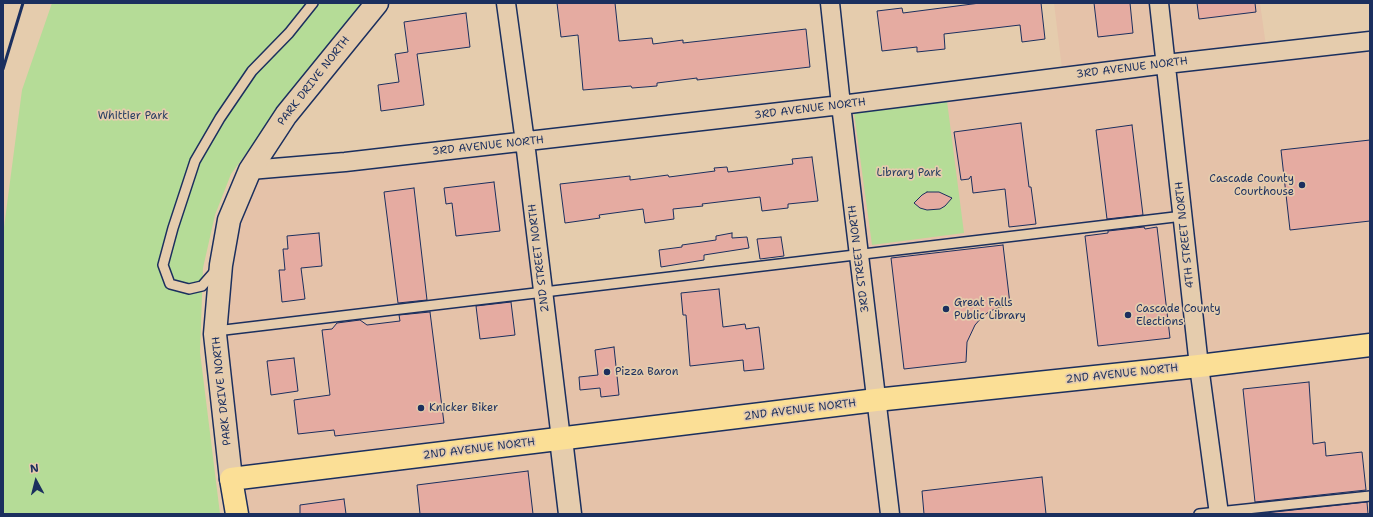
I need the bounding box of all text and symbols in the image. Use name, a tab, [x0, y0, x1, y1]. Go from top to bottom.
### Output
street label: PARK DRIVE NORTH	[275, 34, 353, 128]
street label: 3RD AVENUE NORTH	[1075, 55, 1189, 81]
street label: 3RD AVENUE NORTH	[753, 96, 867, 122]
park label: Whittier Park	[98, 109, 168, 123]
street label: 3RD AVENUE NORTH	[431, 134, 545, 158]
park label: Library Park	[877, 166, 941, 180]
place label: Cascade County Courthouse	[1209, 172, 1294, 198]
marker: Cascade County Courthouse	[1297, 180, 1307, 190]
street label: 4TH STREET NORTH	[1173, 181, 1197, 289]
street label: 2ND STREET NORTH	[526, 203, 552, 313]
street label: 3RD STREET NORTH	[846, 204, 872, 314]
place label: Great Falls Public Library	[954, 296, 1026, 322]
place label: Cascade County Elections	[1136, 302, 1221, 328]
marker: Great Falls Public Library	[941, 304, 951, 314]
marker: Cascade County Elections	[1123, 310, 1133, 320]
street label: PARK DRIVE NORTH	[210, 336, 234, 446]
street label: 2ND AVENUE NORTH	[1065, 362, 1179, 386]
place label: Pizza Baron	[615, 365, 678, 379]
marker: Pizza Baron	[602, 367, 612, 377]
street label: 2ND AVENUE NORTH	[743, 397, 857, 423]
place label: Knicker Biker	[429, 401, 498, 415]
marker: Knicker Biker	[416, 403, 426, 413]
street label: 2ND AVENUE NORTH	[422, 436, 536, 462]
north arrow	[16, 461, 56, 501]
text: N	[29, 461, 40, 477]

